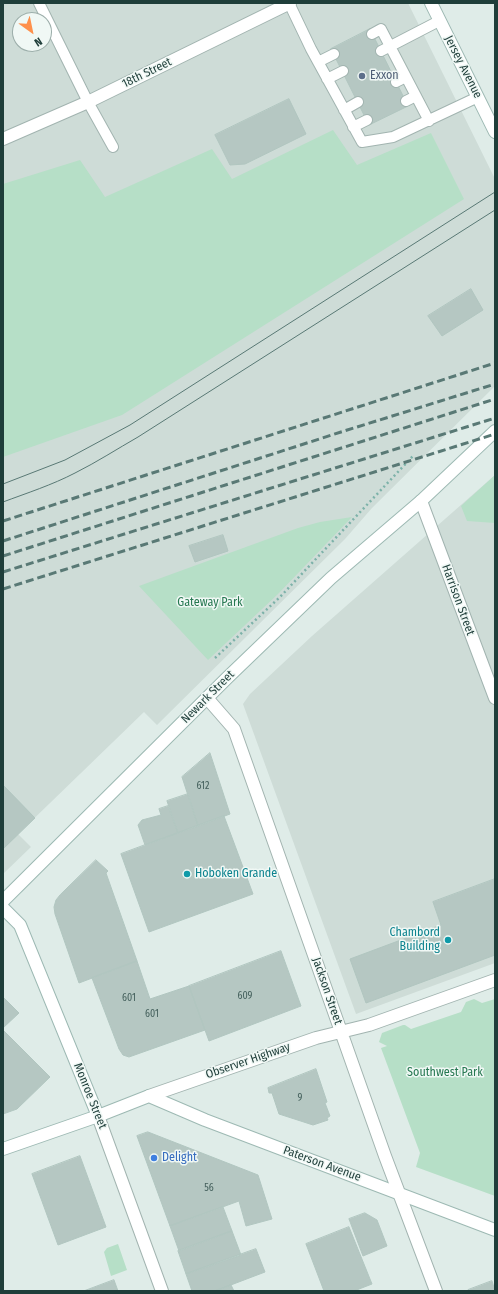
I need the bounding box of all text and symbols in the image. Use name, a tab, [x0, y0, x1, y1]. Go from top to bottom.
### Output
north arrow	[12, 12, 52, 52]
street label: Jersey Avenue	[441, 33, 485, 101]
text: N	[32, 34, 45, 49]
street label: 18th Street	[120, 55, 174, 91]
place label: Exxon	[370, 69, 399, 83]
marker: Exxon	[357, 71, 367, 81]
street label: Harrison Street	[438, 562, 478, 638]
park label: Gateway Park	[177, 596, 243, 610]
street label: Newark Street	[179, 668, 237, 726]
house number: 612	[197, 780, 209, 792]
place label: Hoboken Grande	[195, 867, 277, 881]
marker: Hoboken Grande	[182, 869, 192, 879]
place label: Chambord Building	[390, 926, 440, 954]
marker: Chambord Building	[443, 935, 453, 945]
street label: Jackson Street	[309, 956, 345, 1026]
house number: 609	[238, 990, 252, 1002]
house number: 601	[122, 992, 136, 1004]
house number: 601	[145, 1008, 159, 1020]
street label: Observer Highway	[204, 1040, 292, 1082]
street label: Monroe Street	[70, 1061, 110, 1131]
park label: Southwest Park	[407, 1066, 483, 1080]
house number: 9	[298, 1092, 302, 1104]
street label: Paterson Avenue	[281, 1143, 363, 1185]
place label: Delight	[162, 1151, 197, 1165]
marker: Delight	[149, 1153, 159, 1163]
house number: 56	[204, 1182, 214, 1194]

